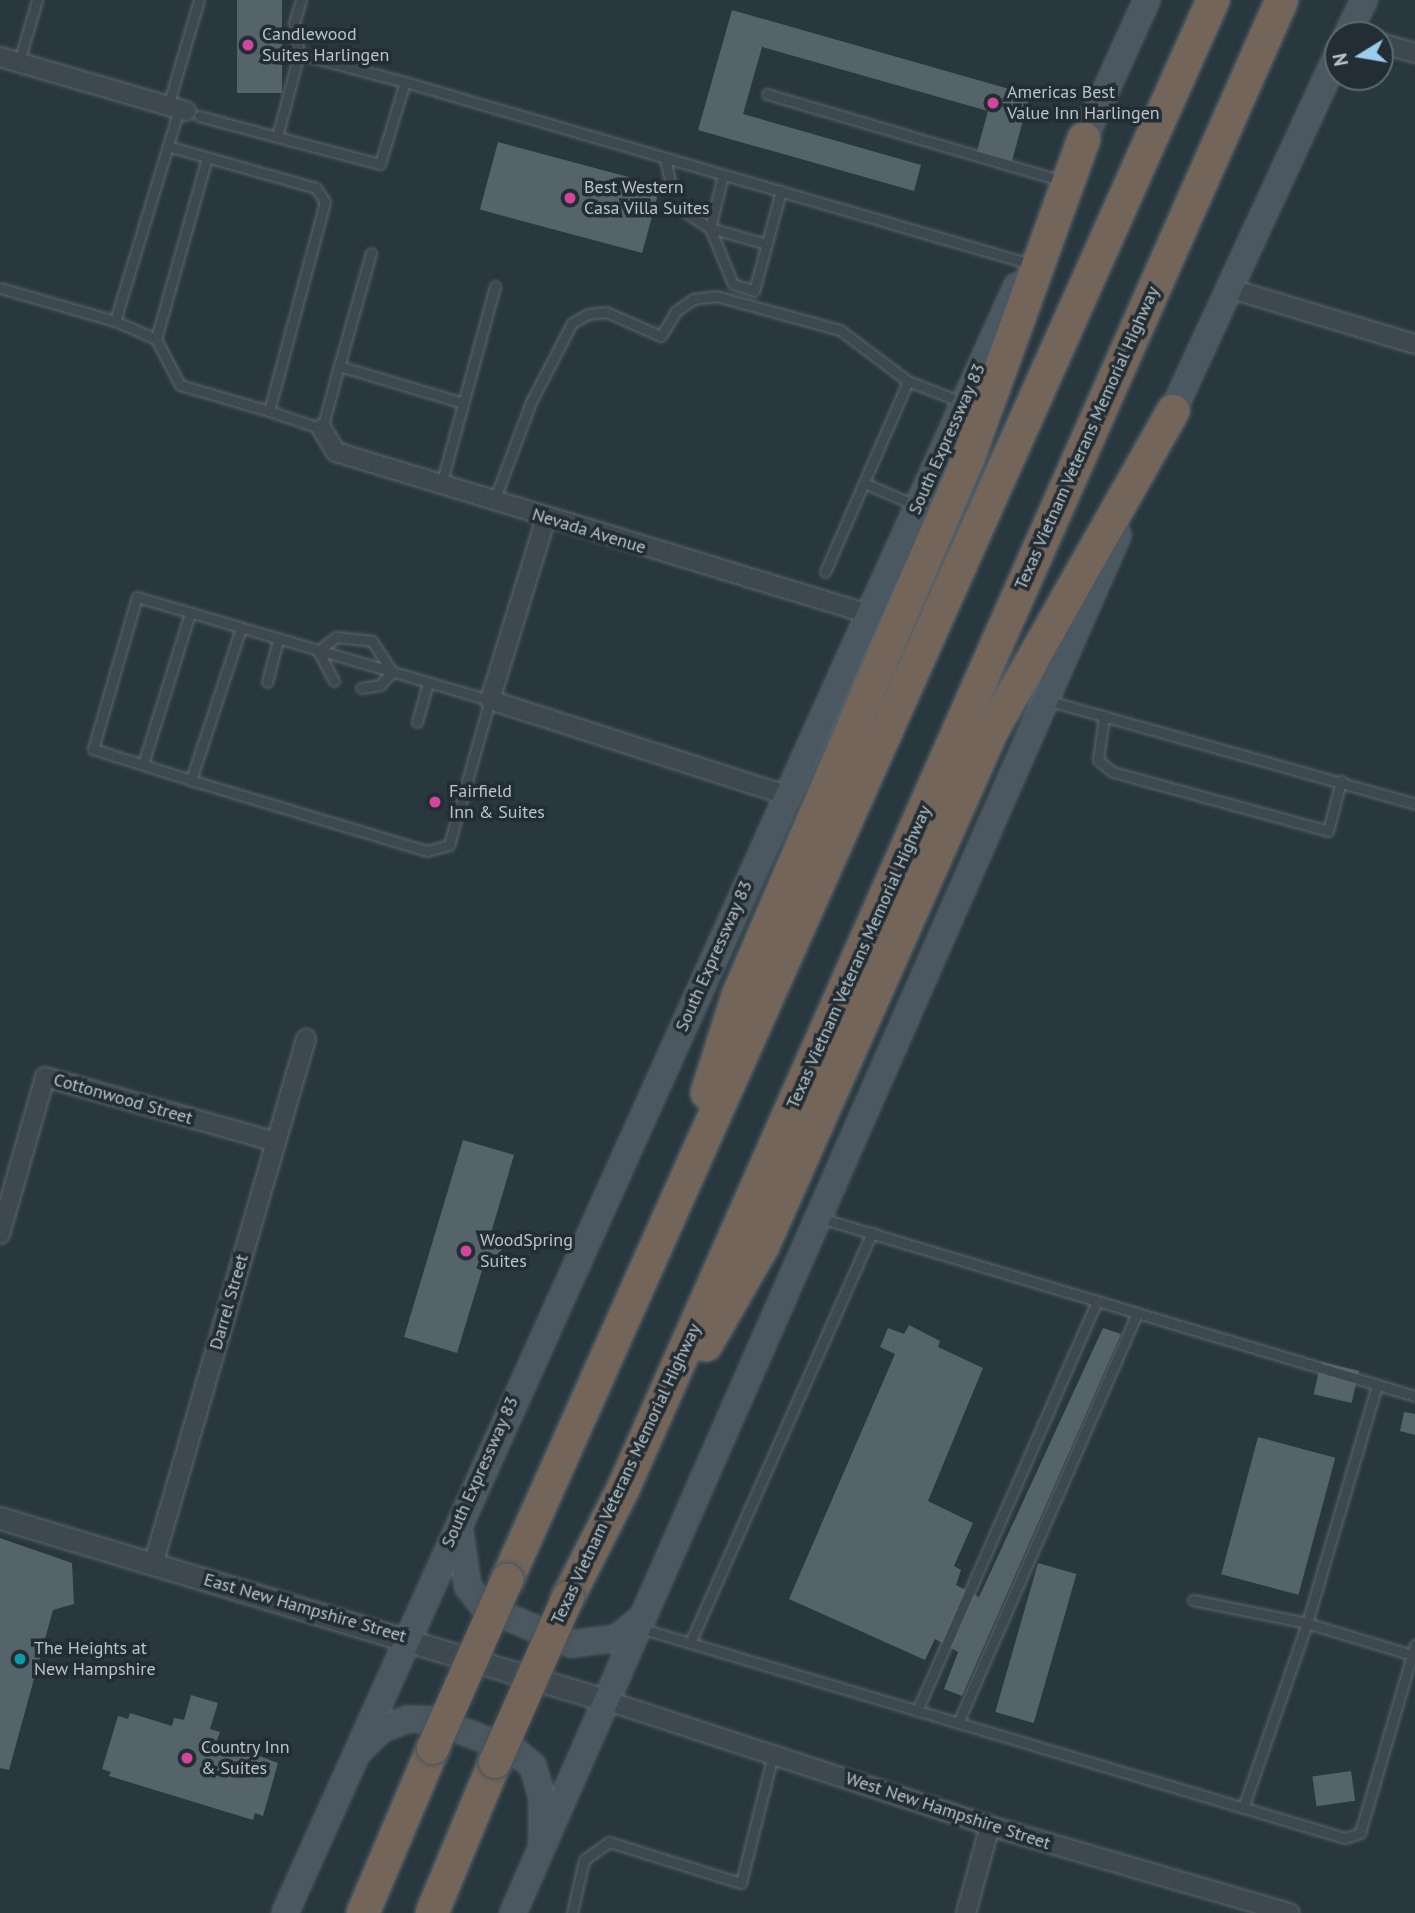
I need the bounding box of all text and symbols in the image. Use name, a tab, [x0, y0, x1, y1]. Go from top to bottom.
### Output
north arrow	[1324, 21, 1394, 91]
place label: Candlewood Suites Harlingen	[262, 24, 389, 66]
marker: Candlewood Suites Harlingen	[240, 37, 256, 53]
text: N	[1327, 51, 1353, 68]
place label: Americas Best Value Inn Harlingen	[1007, 82, 1160, 124]
marker: Americas Best Value Inn Harlingen	[985, 95, 1001, 111]
place label: Best Western Casa Villa Suites	[584, 177, 710, 220]
marker: Best Western Casa Villa Suites	[562, 190, 578, 206]
street label: Texas Vietnam Veterans Memorial Highway	[1010, 283, 1164, 593]
street label: South Expressway 83	[904, 360, 990, 518]
street label: Nevada Avenue	[529, 503, 649, 559]
place label: Fairfield Inn & Suites	[449, 781, 545, 824]
marker: Fairfield Inn & Suites	[427, 794, 443, 810]
street label: Texas Vietnam Veterans Memorial Highway	[782, 802, 936, 1112]
street label: South Expressway 83	[671, 877, 757, 1035]
street label: Cottonwood Street	[51, 1069, 195, 1129]
place label: WoodSpring Suites	[480, 1230, 573, 1272]
marker: WoodSpring Suites	[458, 1243, 474, 1259]
street label: Darrel Street	[205, 1252, 253, 1352]
street label: Texas Vietnam Veterans Memorial Highway	[546, 1320, 706, 1628]
street label: South Expressway 83	[437, 1393, 523, 1551]
street label: East New Hampshire Street	[201, 1569, 409, 1647]
place label: The Heights at New Hampshire	[34, 1638, 156, 1680]
marker: The Heights at New Hampshire	[12, 1651, 28, 1667]
place label: Country Inn & Suites	[201, 1737, 290, 1780]
marker: Country Inn & Suites	[179, 1750, 195, 1766]
street label: West New Hampshire Street	[843, 1768, 1053, 1854]

